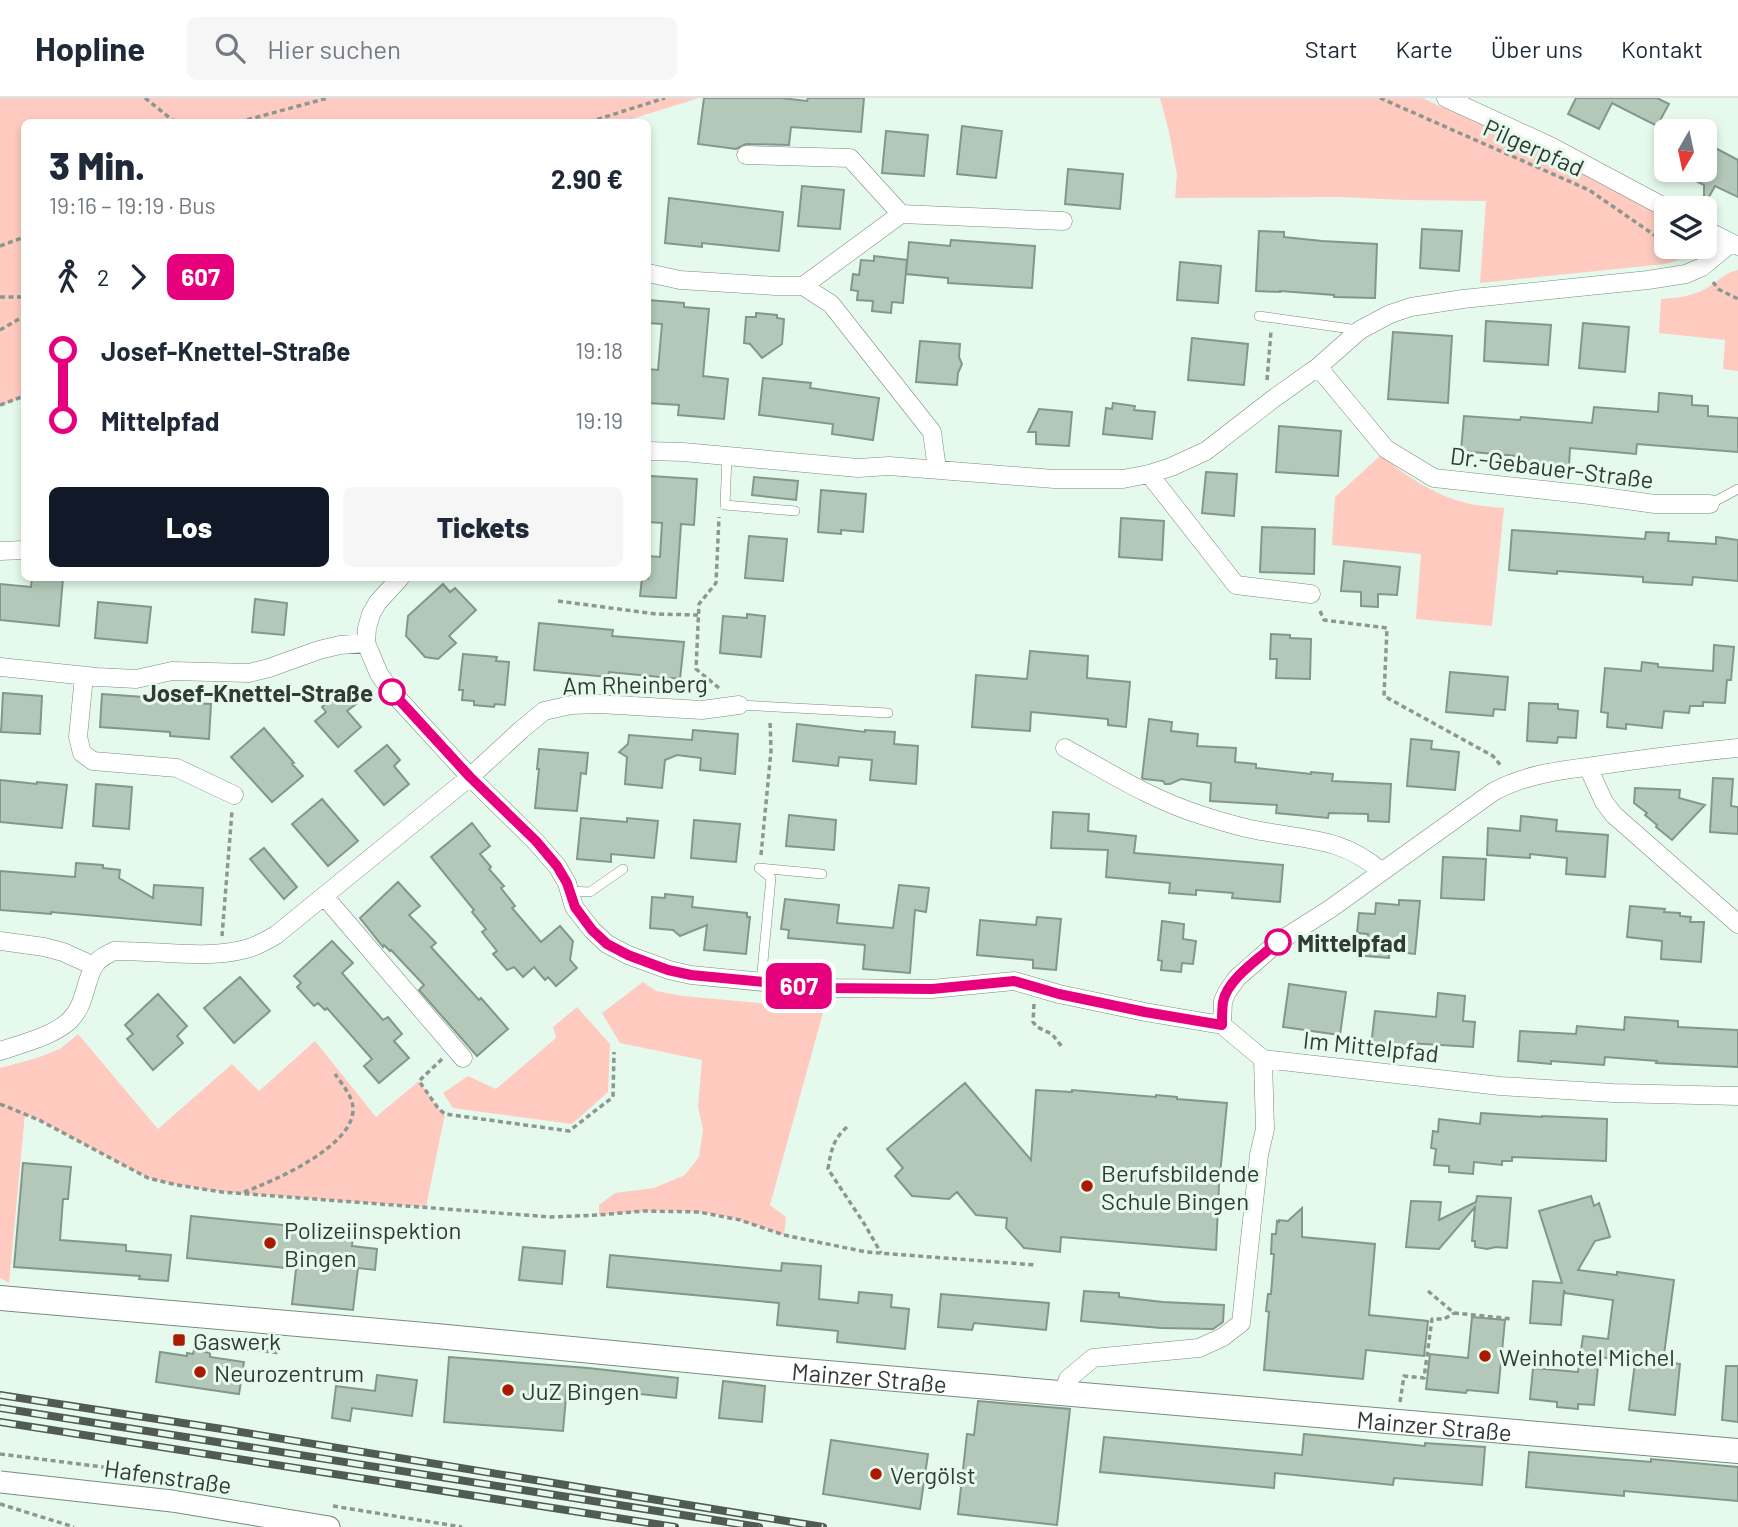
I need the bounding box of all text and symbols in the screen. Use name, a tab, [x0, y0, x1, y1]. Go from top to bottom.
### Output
search box	[187, 17, 677, 80]
text: Hopline	[35, 28, 145, 68]
icon: search	[211, 29, 249, 67]
text: Hier suchen	[267, 33, 401, 64]
text: Start	[1305, 34, 1358, 63]
text: Karte	[1396, 34, 1453, 63]
text: Über uns	[1491, 34, 1583, 63]
text: Kontakt	[1621, 34, 1703, 63]
street label: Pilgerpfad	[1479, 112, 1589, 182]
north arrow	[1654, 119, 1717, 182]
map controls	[1654, 119, 1717, 259]
text: 3 Min.	[49, 142, 145, 188]
text: 2.90 €	[551, 163, 623, 194]
text: 19:16 – 19:19 · Bus	[49, 191, 216, 219]
button: layers	[1654, 196, 1717, 259]
icon: walk	[49, 258, 87, 296]
icon: forward	[119, 258, 157, 296]
text: 607	[181, 262, 220, 291]
text: 2	[97, 263, 109, 291]
text: Josef-Knettel-Straße	[101, 335, 351, 366]
text: 19:18	[575, 336, 623, 364]
text: Mittelpfad	[101, 405, 219, 436]
text: 19:19	[575, 406, 623, 434]
street label: Dr.-Gebauer-Straße	[1449, 440, 1655, 494]
button: Los	[49, 487, 329, 567]
button: Tickets	[343, 487, 623, 567]
street label: Am Rheinberg	[562, 668, 708, 700]
place label: Josef-Knettel-Straße	[143, 678, 373, 707]
marker: Josef-Knettel-Straße	[379, 679, 405, 705]
place label: Mittelpfad	[1297, 928, 1406, 957]
marker: Mittelpfad	[1265, 929, 1291, 955]
line badge: 607	[759, 963, 839, 1009]
text: 607	[780, 971, 818, 1000]
street label: Im Mittelpfad	[1302, 1024, 1440, 1068]
place label: Berufsbildende Schule Bingen	[1101, 1158, 1259, 1215]
marker: Berufsbildende Schule Bingen	[1079, 1178, 1095, 1194]
place label: Polizeiinspektion Bingen	[284, 1215, 461, 1272]
marker: Polizeiinspektion Bingen	[262, 1235, 278, 1251]
place label: Gaswerk	[193, 1326, 281, 1355]
marker: Gaswerk	[171, 1332, 187, 1348]
place label: Weinhotel Michel	[1499, 1342, 1675, 1371]
marker: Weinhotel Michel	[1477, 1348, 1493, 1364]
street label: Mainzer Straße	[791, 1356, 948, 1398]
place label: Neurozentrum	[214, 1358, 364, 1387]
marker: Neurozentrum	[192, 1364, 208, 1380]
place label: JuZ Bingen	[522, 1376, 639, 1405]
marker: JuZ Bingen	[500, 1382, 516, 1398]
street label: Mainzer Straße	[1356, 1404, 1513, 1446]
street label: Hafenstraße	[102, 1453, 234, 1499]
place label: Vergölst	[890, 1460, 976, 1489]
marker: Vergölst	[868, 1466, 884, 1482]

